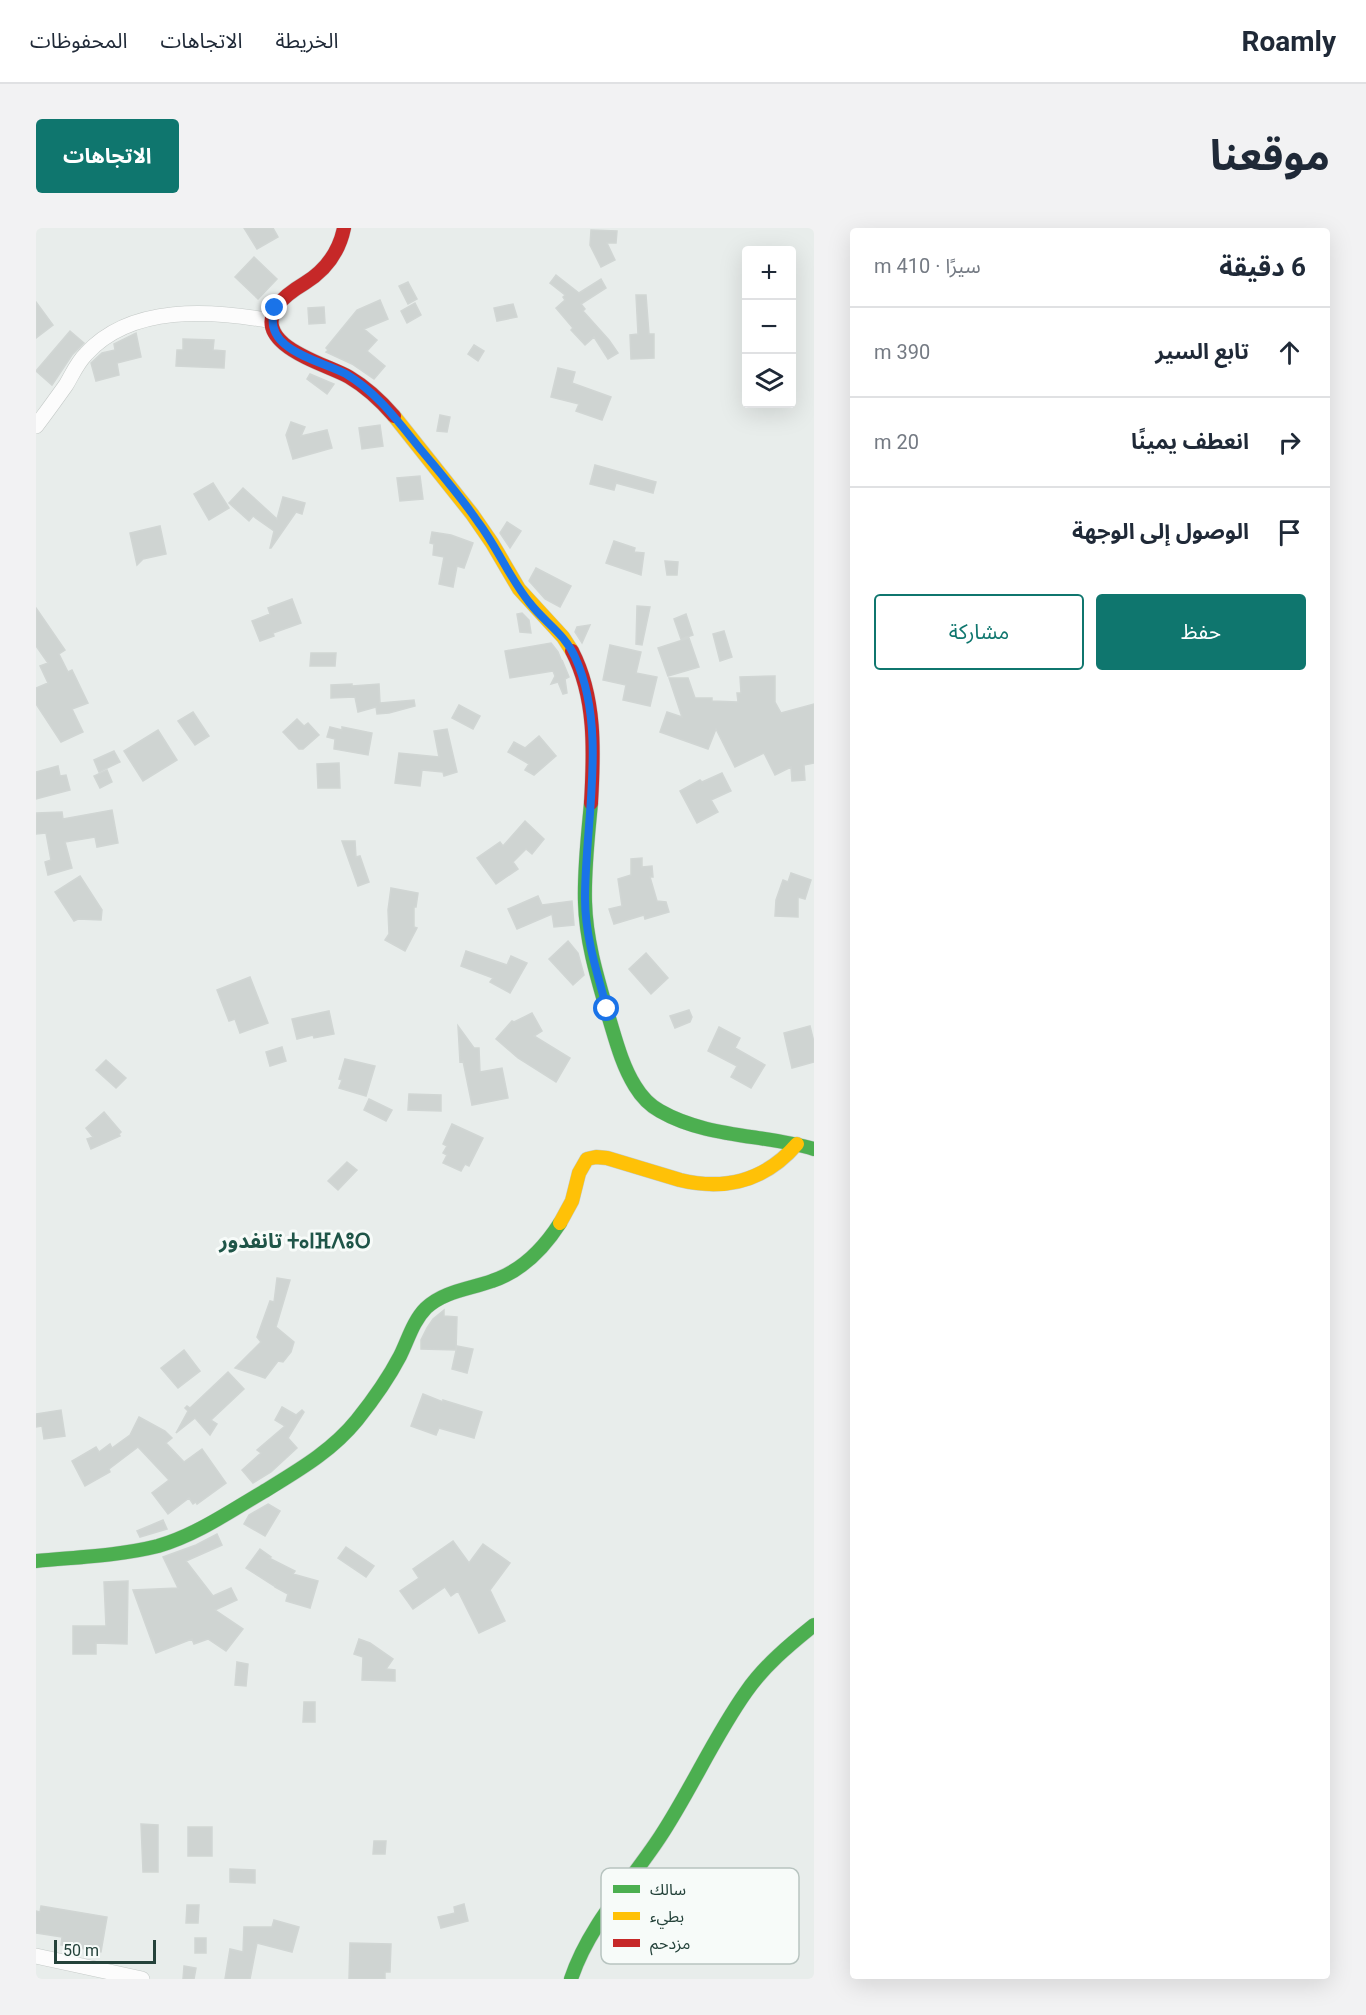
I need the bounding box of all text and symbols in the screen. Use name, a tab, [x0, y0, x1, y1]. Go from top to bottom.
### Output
text: Roamly	[1242, 25, 1336, 58]
text: المحفوظات	[30, 29, 127, 53]
text: الاتجاهات	[160, 29, 242, 53]
text: الخريطة	[275, 29, 338, 53]
button: الاتجاهات	[36, 119, 179, 193]
text: موقعنا	[1210, 131, 1330, 180]
map controls	[742, 246, 796, 408]
button: +	[742, 246, 796, 300]
text: 6 دقيقة	[1219, 252, 1306, 282]
text: سيرًا · 410 m	[874, 254, 981, 278]
route end	[261, 294, 287, 320]
button: −	[742, 300, 796, 354]
icon: ahead	[1273, 336, 1306, 369]
text: تابع السير	[1155, 339, 1249, 364]
text: 390 m	[874, 340, 930, 364]
button: layers	[742, 354, 796, 408]
icon: right	[1273, 426, 1306, 459]
text: انعطف يمينًا	[1131, 429, 1249, 454]
text: 20 m	[874, 430, 919, 454]
icon: arrive	[1273, 516, 1306, 549]
text: الوصول إلى الوجهة	[1072, 519, 1249, 544]
button: مشاركة	[874, 594, 1084, 670]
button: حفظ	[1096, 594, 1306, 670]
route start	[593, 995, 619, 1021]
district label: تانفدور ⵜⴰⵏⴼⴷⵓⵔ	[218, 1229, 371, 1253]
legend	[601, 1868, 799, 1964]
text: سالك	[650, 1880, 686, 1899]
text: بطيء	[650, 1907, 684, 1929]
text: مزدحم	[650, 1934, 690, 1956]
scale bar	[54, 1937, 156, 1964]
text: 50 m	[63, 1941, 99, 1960]

